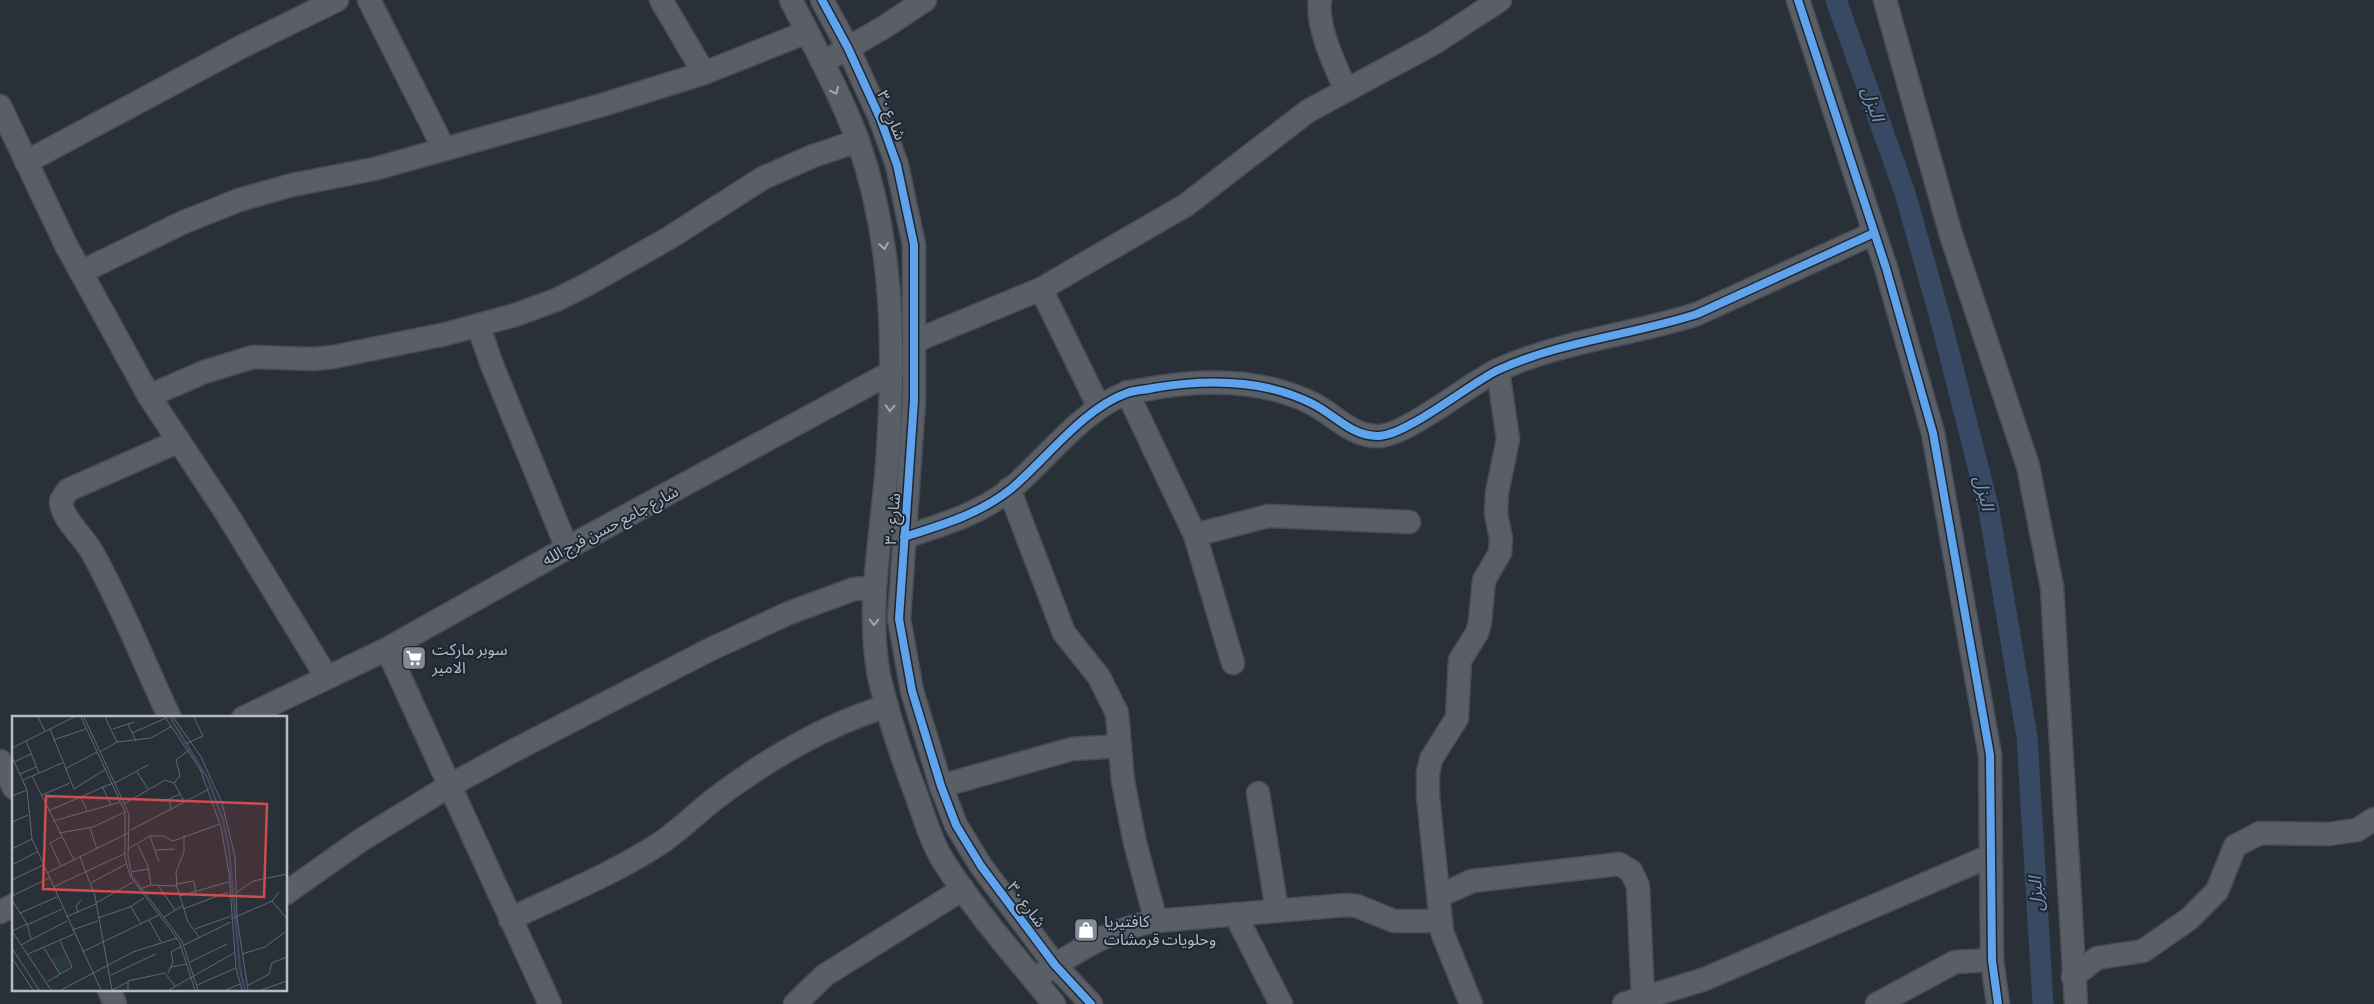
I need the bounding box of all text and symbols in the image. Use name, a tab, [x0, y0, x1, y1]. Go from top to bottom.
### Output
water label: البزل	[1857, 84, 1889, 126]
one-way arrow	[829, 86, 839, 95]
street label: شارع ٣٠	[870, 88, 909, 144]
one-way arrow	[878, 242, 889, 250]
one-way arrow	[885, 404, 896, 412]
water label: البزل	[1969, 474, 1998, 514]
street label: شارع جامع حسن فرج الله	[539, 482, 683, 572]
street label: شارع ٣٠	[882, 492, 907, 546]
one-way arrow	[869, 618, 879, 626]
place label: سوبر ماركت الامير	[431, 641, 508, 678]
supermarket icon: سوبر ماركت الامير	[401, 645, 427, 671]
inset map	[12, 716, 288, 992]
water label: البزل	[2025, 874, 2048, 912]
street label: شارع ٣٠	[1001, 878, 1049, 933]
place label: كافتيريا وحلويات قرمشات	[1104, 913, 1216, 950]
shop icon: كافتيريا وحلويات قرمشات	[1073, 917, 1099, 943]

